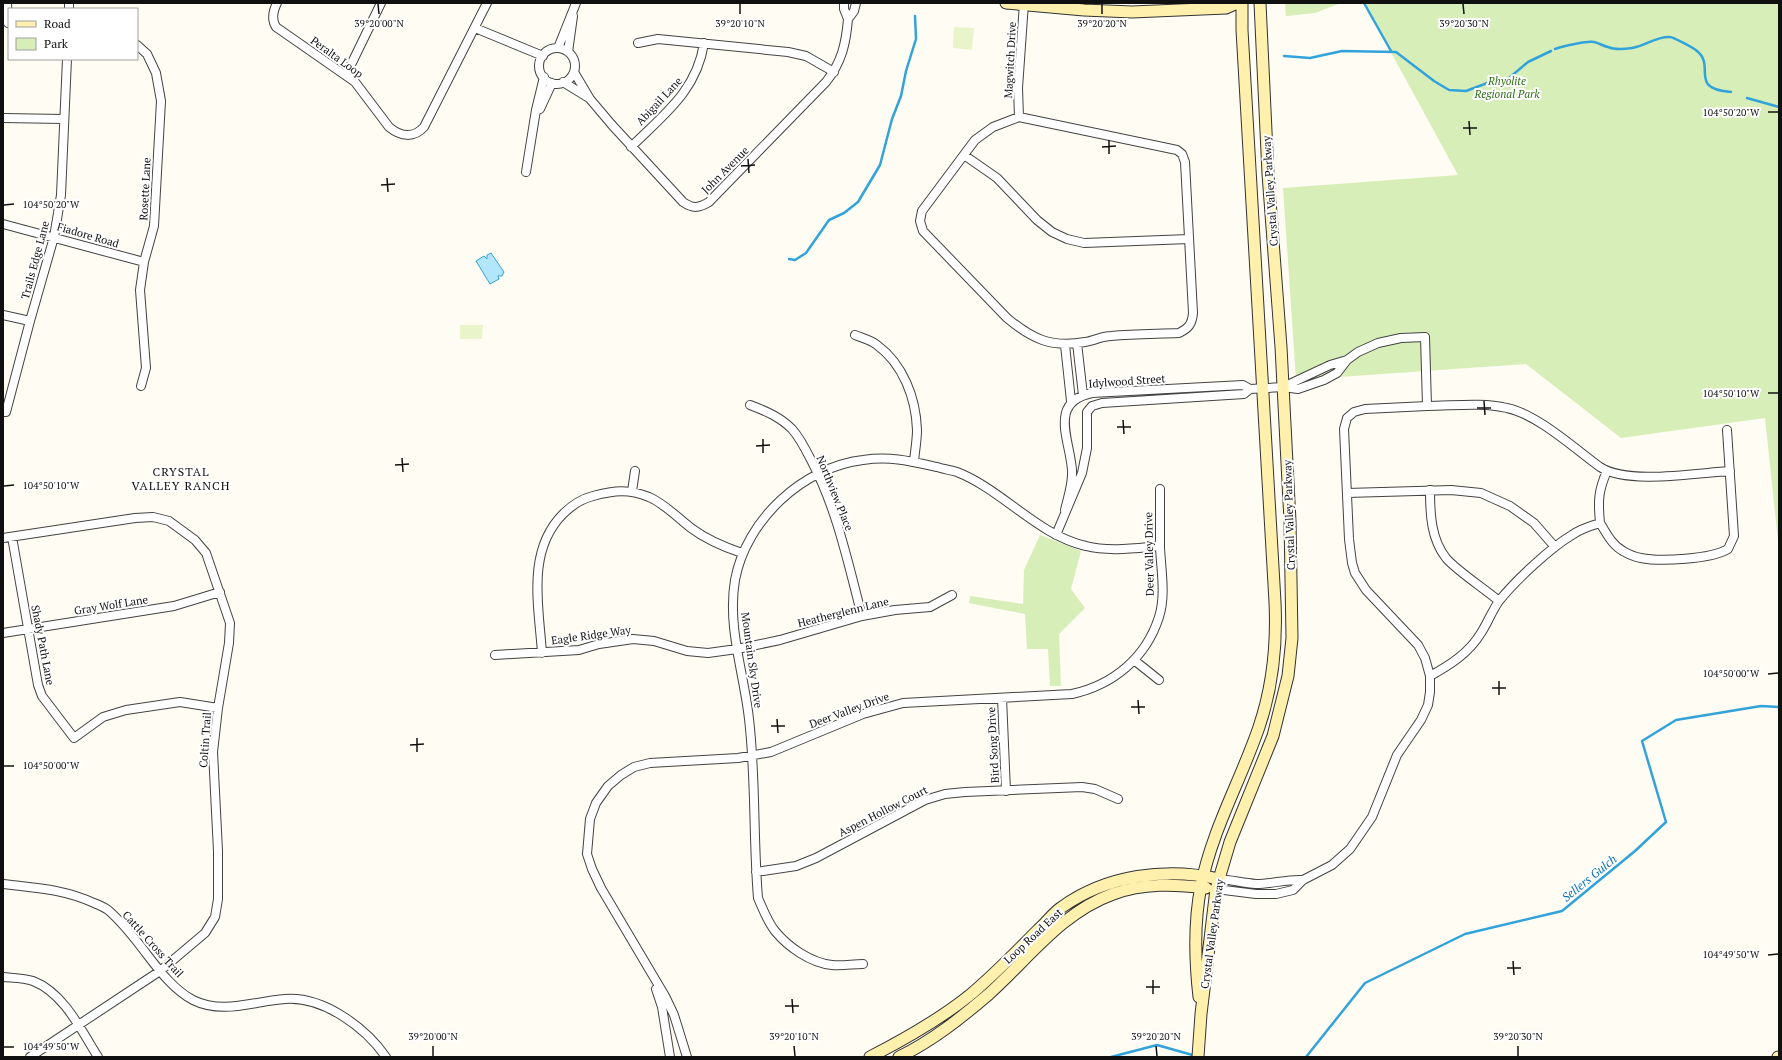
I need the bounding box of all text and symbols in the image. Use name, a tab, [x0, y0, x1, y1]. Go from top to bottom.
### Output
legend	[8, 8, 138, 60]
text: Road	[44, 16, 71, 31]
text: 39°20'00"N	[354, 17, 404, 30]
text: 39°20'10"N	[715, 17, 765, 30]
text: 39°20'20"N	[1077, 17, 1127, 30]
text: 39°20'30"N	[1439, 17, 1489, 30]
street label: Magwitch Drive	[1001, 21, 1019, 99]
street label: Peralta Loop	[308, 33, 366, 81]
text: Park	[44, 36, 69, 51]
street label: Abigail Lane	[633, 74, 685, 128]
park label: Rhyolite Regional Park	[1473, 74, 1540, 101]
text: 104°50'20"W	[1703, 106, 1760, 119]
street label: Crystal Valley Parkway	[1259, 135, 1281, 247]
street label: John Avenue	[698, 143, 752, 197]
street label: Rosette Lane	[136, 157, 154, 221]
text: 104°50'20"W	[23, 198, 80, 211]
street label: Trails Edge Lane	[18, 219, 52, 301]
street label: Fiadore Road	[55, 219, 121, 251]
street label: Idylwood Street	[1088, 371, 1166, 391]
text: 104°50'10"W	[1703, 387, 1760, 400]
street label: Northview Place	[814, 453, 857, 533]
street label: Crystal Valley Parkway	[1280, 459, 1298, 571]
district label: CRYSTAL VALLEY RANCH	[131, 464, 231, 493]
text: 104°50'10"W	[23, 479, 80, 492]
street label: Deer Valley Drive	[1141, 511, 1157, 596]
street label: Gray Wolf Lane	[73, 592, 149, 618]
street label: Heatherglenn Lane	[796, 594, 890, 630]
street label: Shady Path Lane	[28, 604, 58, 687]
street label: Mountain Sky Drive	[738, 611, 766, 709]
street label: Eagle Ridge Way	[550, 622, 632, 648]
text: 104°50'00"W	[1703, 667, 1760, 680]
street label: Deer Valley Drive	[807, 689, 891, 731]
street label: Bird Song Drive	[984, 706, 1002, 783]
street label: Coltin Trail	[196, 712, 214, 768]
text: 104°50'00"W	[23, 759, 80, 772]
street label: Aspen Hollow Court	[836, 782, 930, 840]
water label: Sellers Gulch	[1559, 851, 1619, 905]
street label: Crystal Valley Parkway	[1197, 878, 1227, 990]
street label: Loop Road East	[1001, 905, 1065, 967]
street label: Cattle Cross Trail	[119, 908, 187, 980]
text: 104°49'50"W	[1703, 948, 1760, 961]
text: 39°20'00"N	[408, 1030, 458, 1043]
text: 39°20'10"N	[769, 1030, 819, 1043]
text: 39°20'20"N	[1131, 1030, 1181, 1043]
text: 39°20'30"N	[1493, 1030, 1543, 1043]
text: 104°49'50"W	[23, 1040, 80, 1053]

